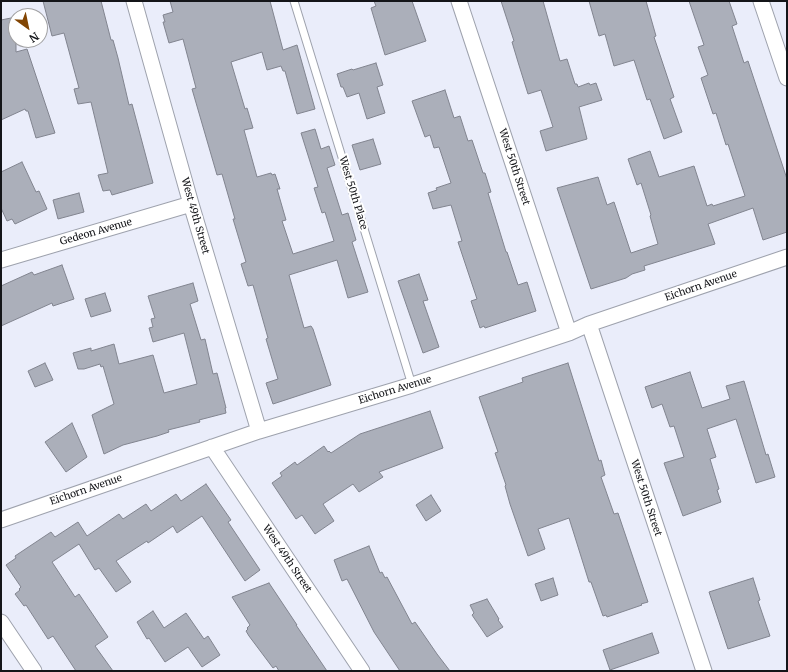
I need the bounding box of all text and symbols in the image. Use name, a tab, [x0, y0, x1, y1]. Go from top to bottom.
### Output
north arrow	[8, 8, 48, 48]
text: N	[27, 29, 41, 45]
street label: West 50th Street	[496, 127, 532, 207]
street label: West 50th Place	[336, 155, 370, 231]
street label: West 49th Street	[178, 176, 212, 256]
street label: Gedeon Avenue	[59, 216, 133, 248]
street label: Eichorn Avenue	[663, 268, 739, 304]
street label: Eichorn Avenue	[357, 373, 433, 407]
street label: West 50th Street	[628, 458, 664, 538]
street label: Eichorn Avenue	[48, 472, 124, 508]
street label: West 49th Street	[260, 523, 314, 595]

